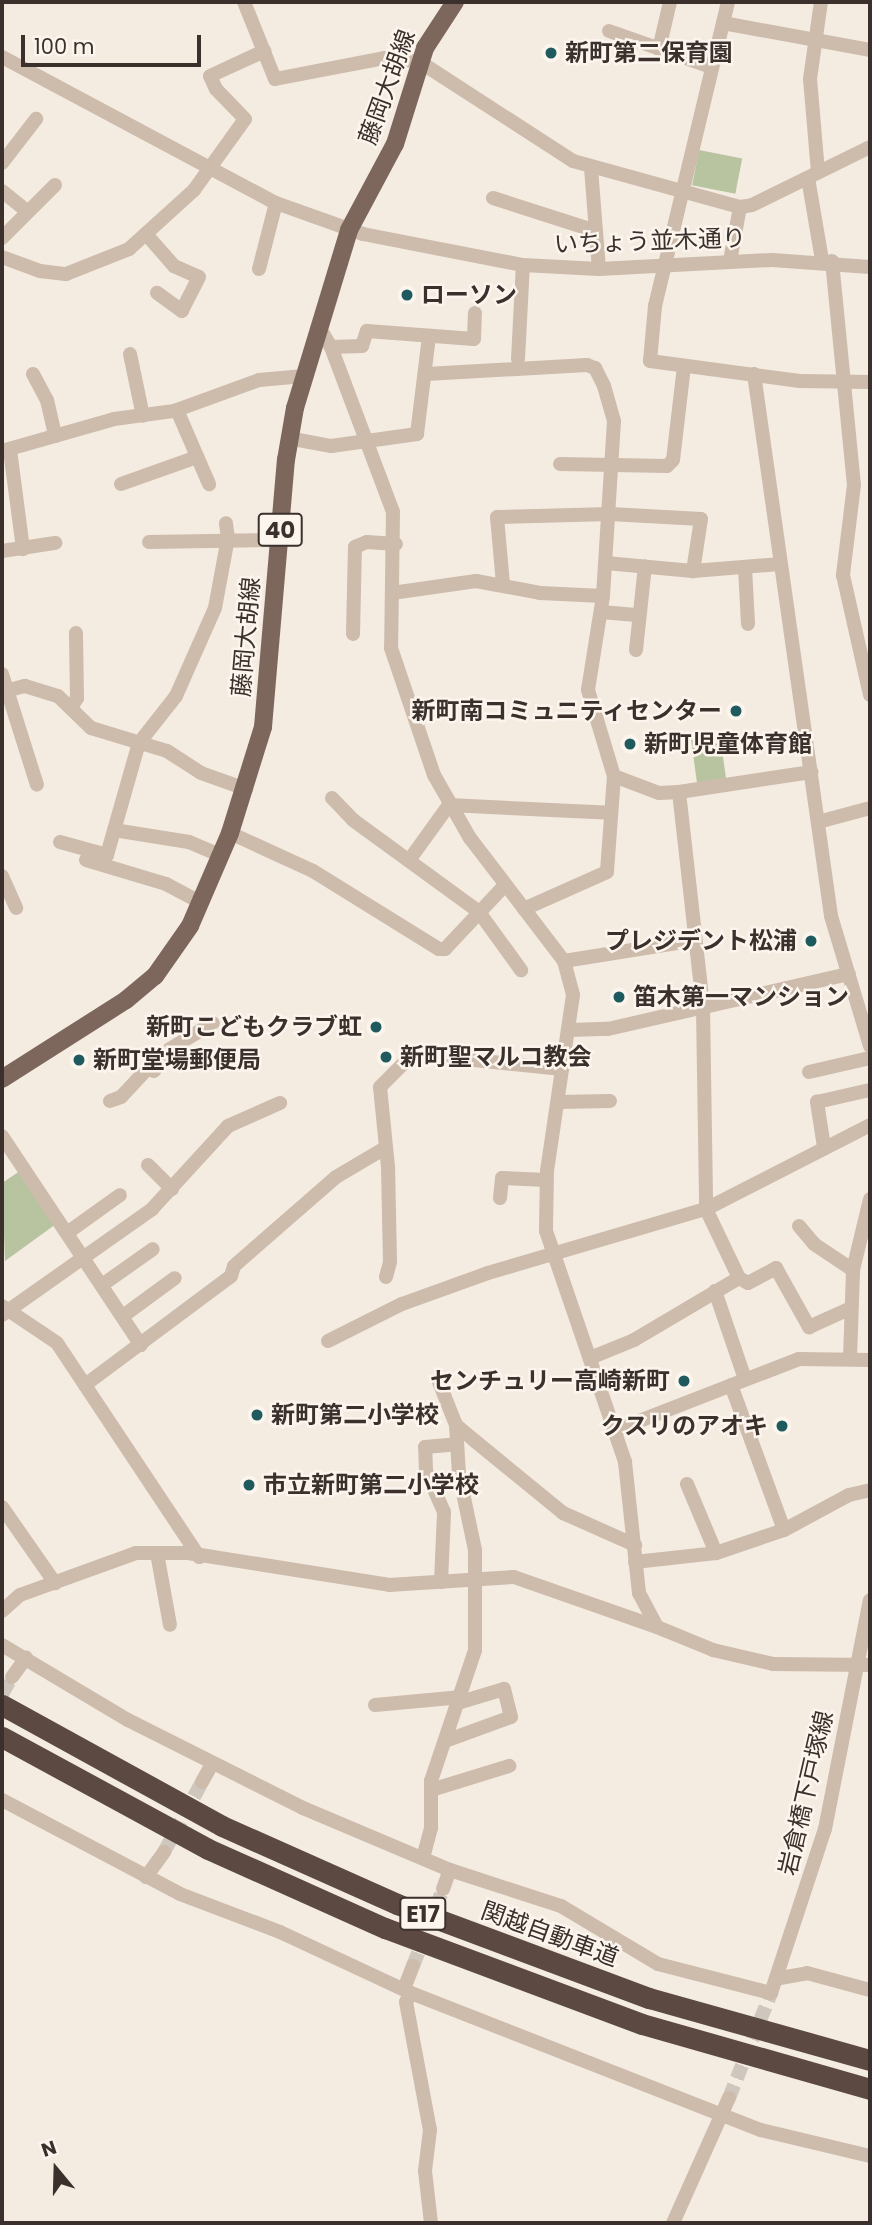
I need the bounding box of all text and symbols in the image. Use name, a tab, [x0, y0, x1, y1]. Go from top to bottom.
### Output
scale bar	[24, 21, 205, 65]
street label: 藤岡大胡線	[353, 26, 421, 148]
text: 100 m	[34, 32, 94, 61]
place label: 新町第二保育園	[565, 39, 733, 67]
marker: 新町第二保育園	[543, 45, 559, 61]
street label: いちょう並木通り	[554, 223, 746, 259]
place label: ローソン	[421, 281, 517, 309]
marker: ローソン	[399, 287, 415, 303]
road number: 40	[257, 510, 303, 550]
street label: 藤岡大胡線	[226, 576, 266, 698]
place label: 新町南コミュニティセンター	[410, 697, 722, 725]
marker: 新町南コミュニティセンター	[728, 703, 744, 719]
place label: 新町児童体育館	[644, 730, 812, 758]
marker: 新町児童体育館	[622, 736, 638, 752]
place label: プレジデント松浦	[605, 927, 797, 955]
marker: プレジデント松浦	[803, 933, 819, 949]
place label: 笛木第一マンション	[633, 983, 849, 1011]
marker: 笛木第一マンション	[611, 989, 627, 1005]
place label: 新町こどもクラブ虹	[146, 1013, 362, 1041]
marker: 新町こどもクラブ虹	[368, 1019, 384, 1035]
place label: 新町聖マルコ教会	[400, 1043, 592, 1071]
place label: 新町堂場郵便局	[93, 1046, 261, 1074]
marker: 新町聖マルコ教会	[378, 1049, 394, 1065]
marker: 新町堂場郵便局	[71, 1052, 87, 1068]
place label: センチュリー高崎新町	[430, 1367, 670, 1395]
marker: センチュリー高崎新町	[676, 1373, 692, 1389]
place label: 新町第二小学校	[271, 1401, 439, 1429]
marker: 新町第二小学校	[249, 1407, 265, 1423]
place label: クスリのアオキ	[600, 1412, 768, 1440]
marker: クスリのアオキ	[774, 1418, 790, 1434]
place label: 市立新町第二小学校	[263, 1471, 479, 1499]
marker: 市立新町第二小学校	[241, 1477, 257, 1493]
street label: 岩倉橋下戸塚線	[773, 1708, 839, 1878]
road number: E17	[398, 1895, 448, 1934]
street label: 関越自動車道	[477, 1896, 623, 1972]
north arrow	[21, 2134, 91, 2204]
text: N	[38, 2134, 60, 2164]

